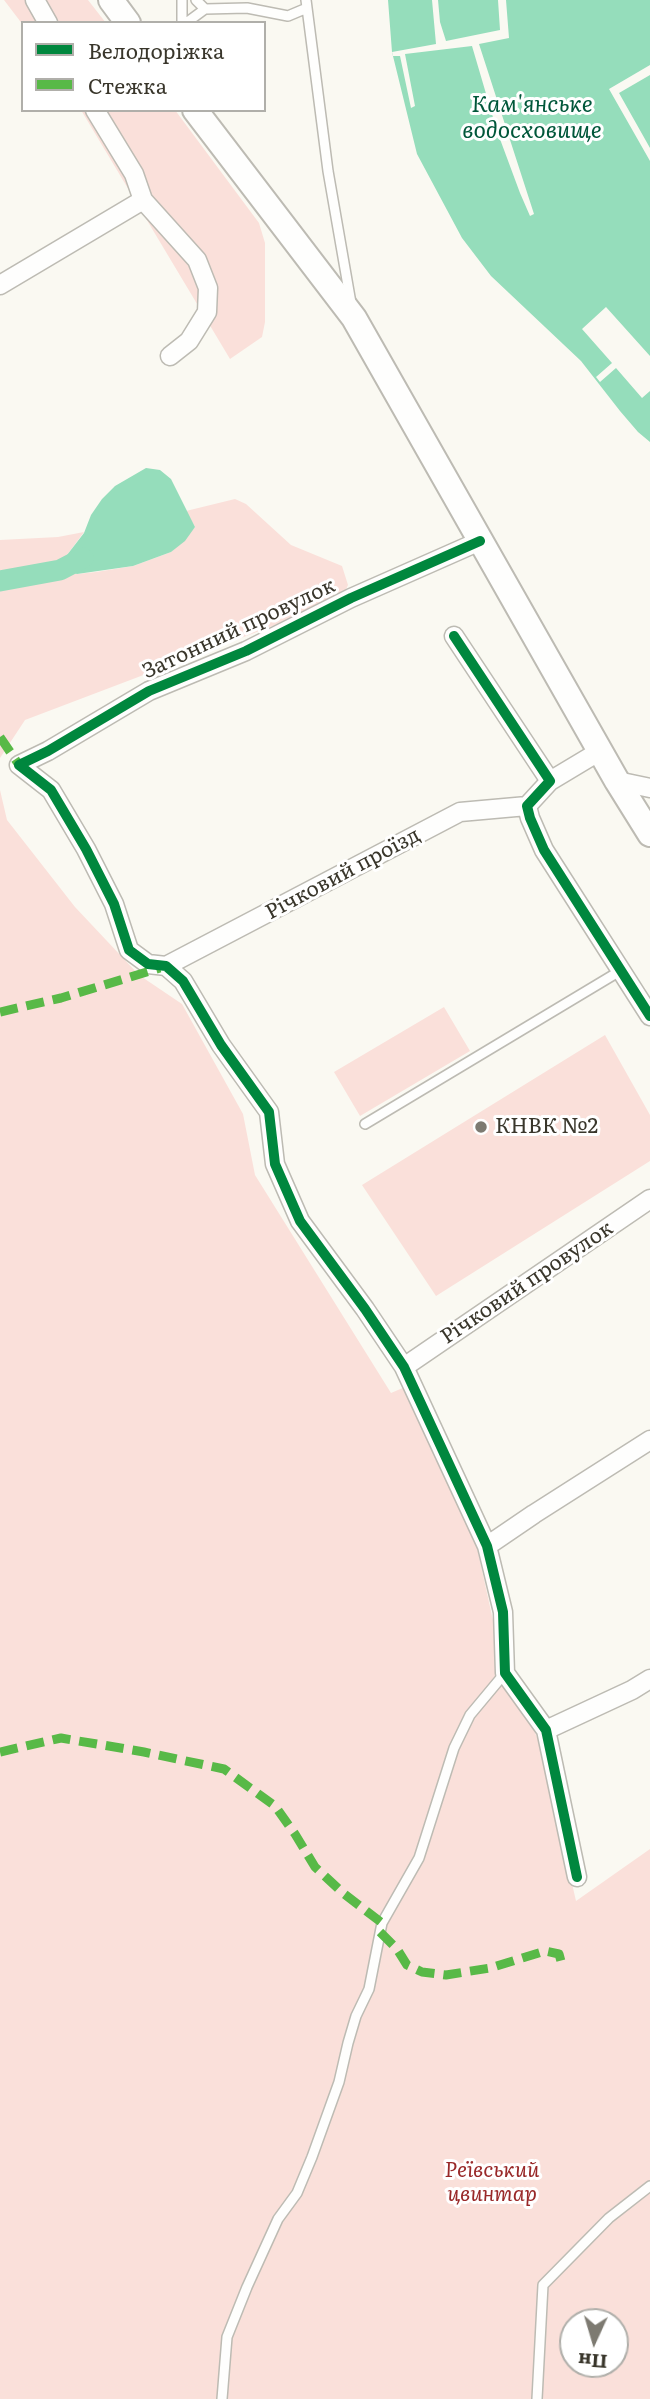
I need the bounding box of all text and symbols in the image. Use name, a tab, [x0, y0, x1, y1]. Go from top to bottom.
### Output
legend	[21, 21, 266, 112]
text: Велодоріжка	[88, 34, 224, 65]
text: Стежка	[88, 69, 167, 100]
water label: Кам'янське водосховище	[462, 91, 602, 145]
street label: Затонний провулок	[139, 573, 339, 685]
street label: Річковий проїзд	[261, 823, 425, 925]
place label: КНВК №2	[495, 1114, 598, 1140]
marker: КНВК №2	[473, 1119, 489, 1135]
street label: Річковий провулок	[436, 1216, 618, 1350]
park label: Реївський цвинтар	[445, 2158, 539, 2208]
north arrow	[559, 2308, 629, 2378]
text: Пн	[577, 2347, 608, 2377]

